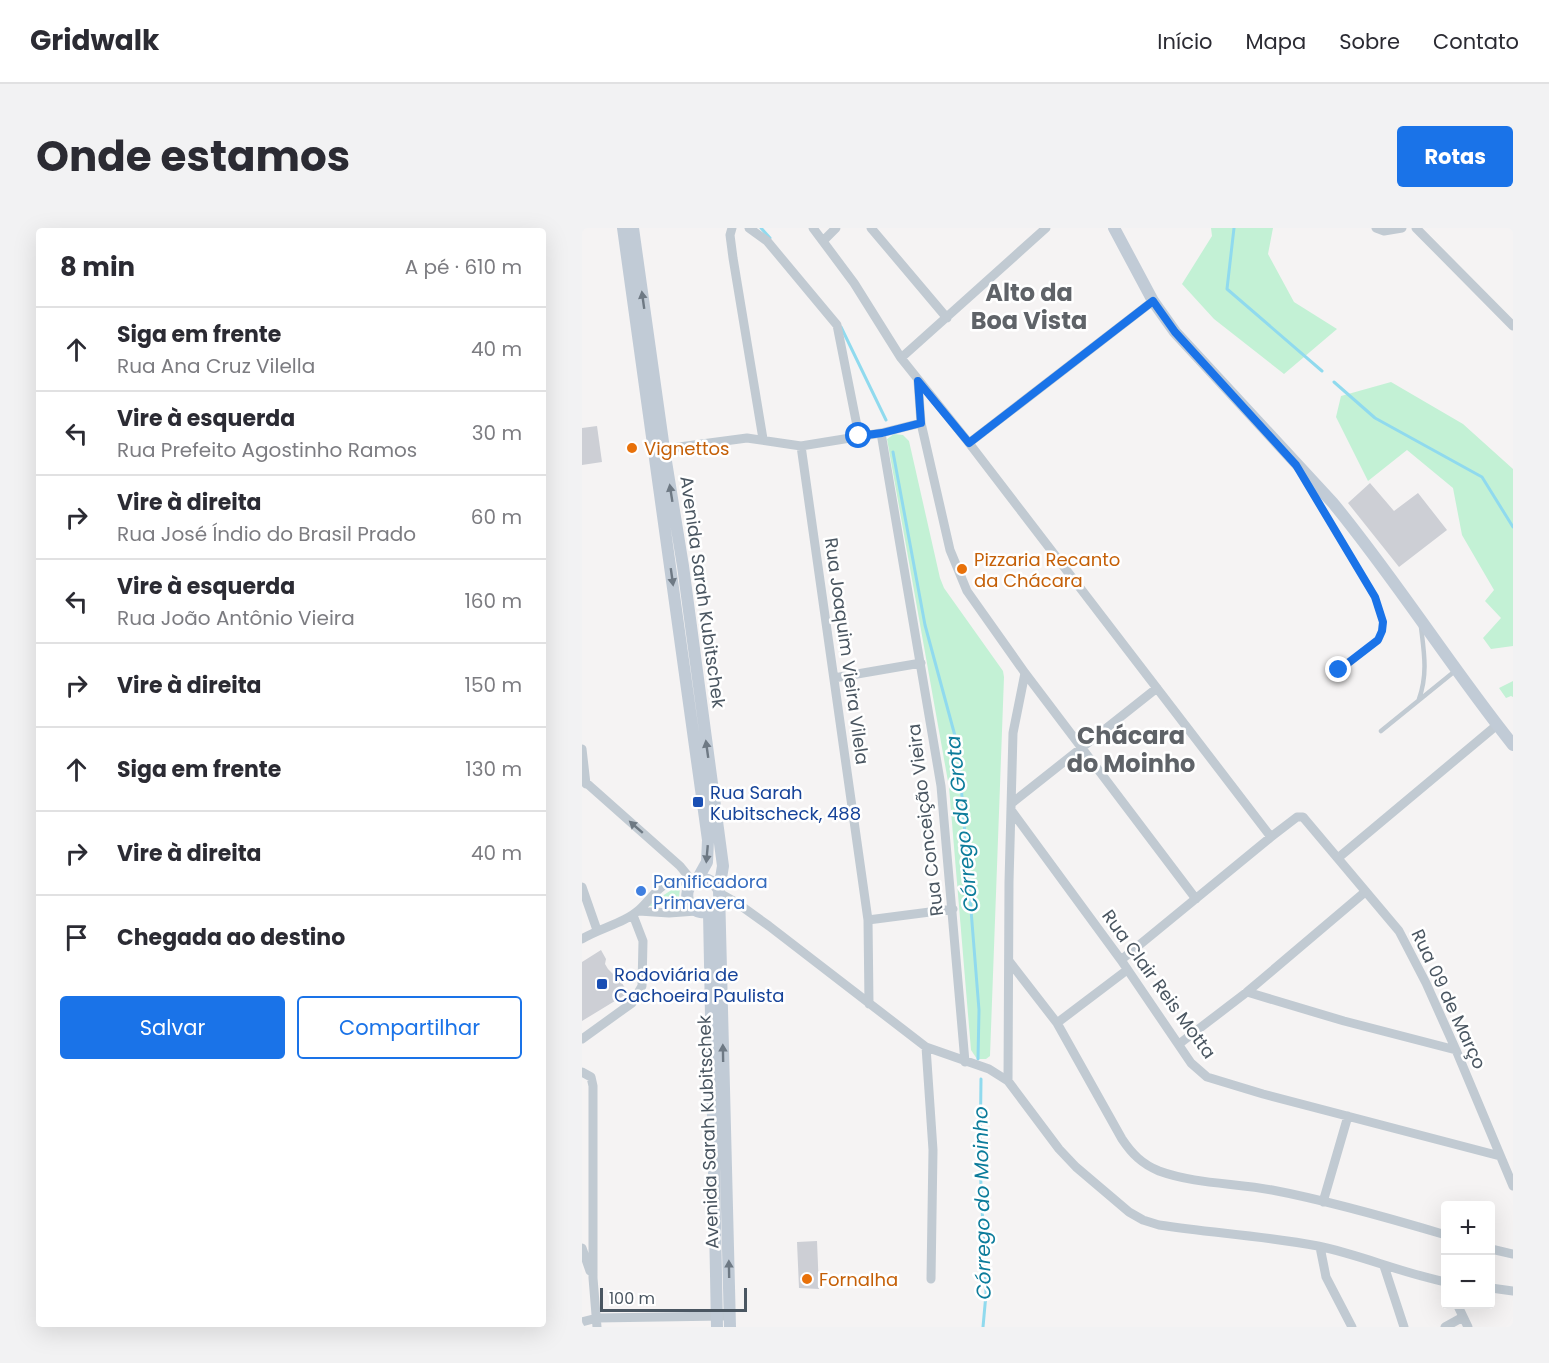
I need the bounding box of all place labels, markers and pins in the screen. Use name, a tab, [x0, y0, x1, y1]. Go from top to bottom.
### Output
place label: Vignettos	[644, 436, 729, 461]
marker: Vignettos	[625, 441, 639, 455]
place label: Pizzaria Recanto da Chácara	[974, 547, 1120, 593]
marker: Pizzaria Recanto da Chácara	[955, 562, 969, 576]
place label: Rua Sarah Kubitscheck, 488	[710, 780, 861, 826]
marker: Rua Sarah Kubitscheck, 488	[691, 795, 705, 809]
place label: Panificadora Primavera	[653, 869, 768, 915]
marker: Panificadora Primavera	[634, 884, 648, 898]
place label: Rodoviária de Cachoeira Paulista	[614, 962, 784, 1008]
marker: Rodoviária de Cachoeira Paulista	[595, 977, 609, 991]
place label: Fornalha	[819, 1267, 898, 1292]
marker: Fornalha	[800, 1272, 814, 1286]

